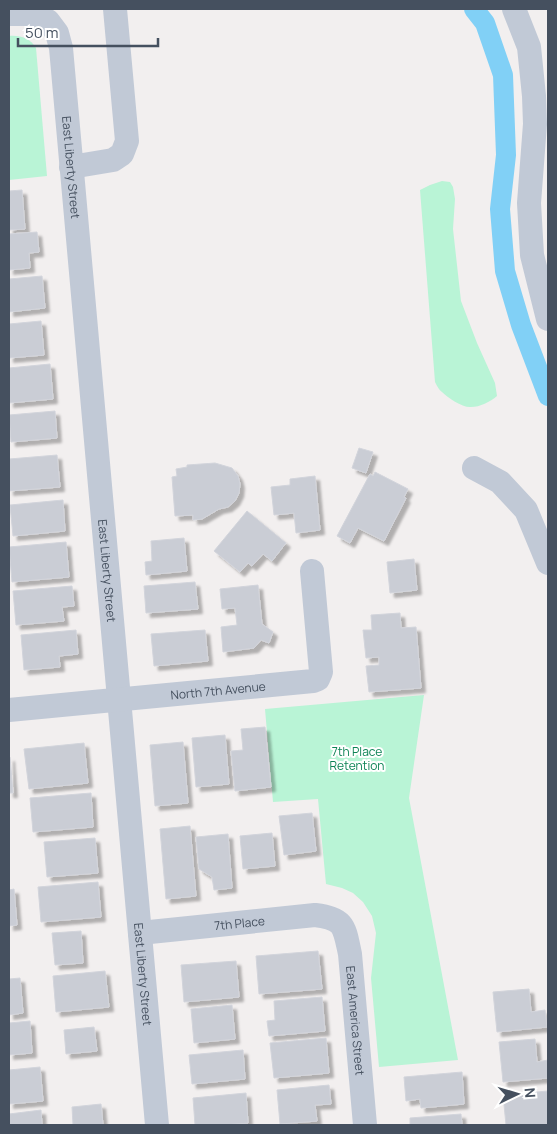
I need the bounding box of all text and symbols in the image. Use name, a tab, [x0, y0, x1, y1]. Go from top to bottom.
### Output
scale bar	[18, 15, 158, 47]
text: 50 m	[25, 22, 59, 43]
street label: East Liberty Street	[59, 115, 85, 220]
street label: East Liberty Street	[95, 519, 121, 623]
street label: North 7th Avenue	[170, 677, 266, 703]
park label: 7th Place Retention	[330, 743, 384, 774]
street label: 7th Place	[213, 912, 266, 934]
street label: East Liberty Street	[131, 922, 157, 1026]
street label: East America Street	[343, 965, 369, 1076]
north arrow	[492, 1069, 542, 1119]
text: N	[521, 1087, 540, 1099]

